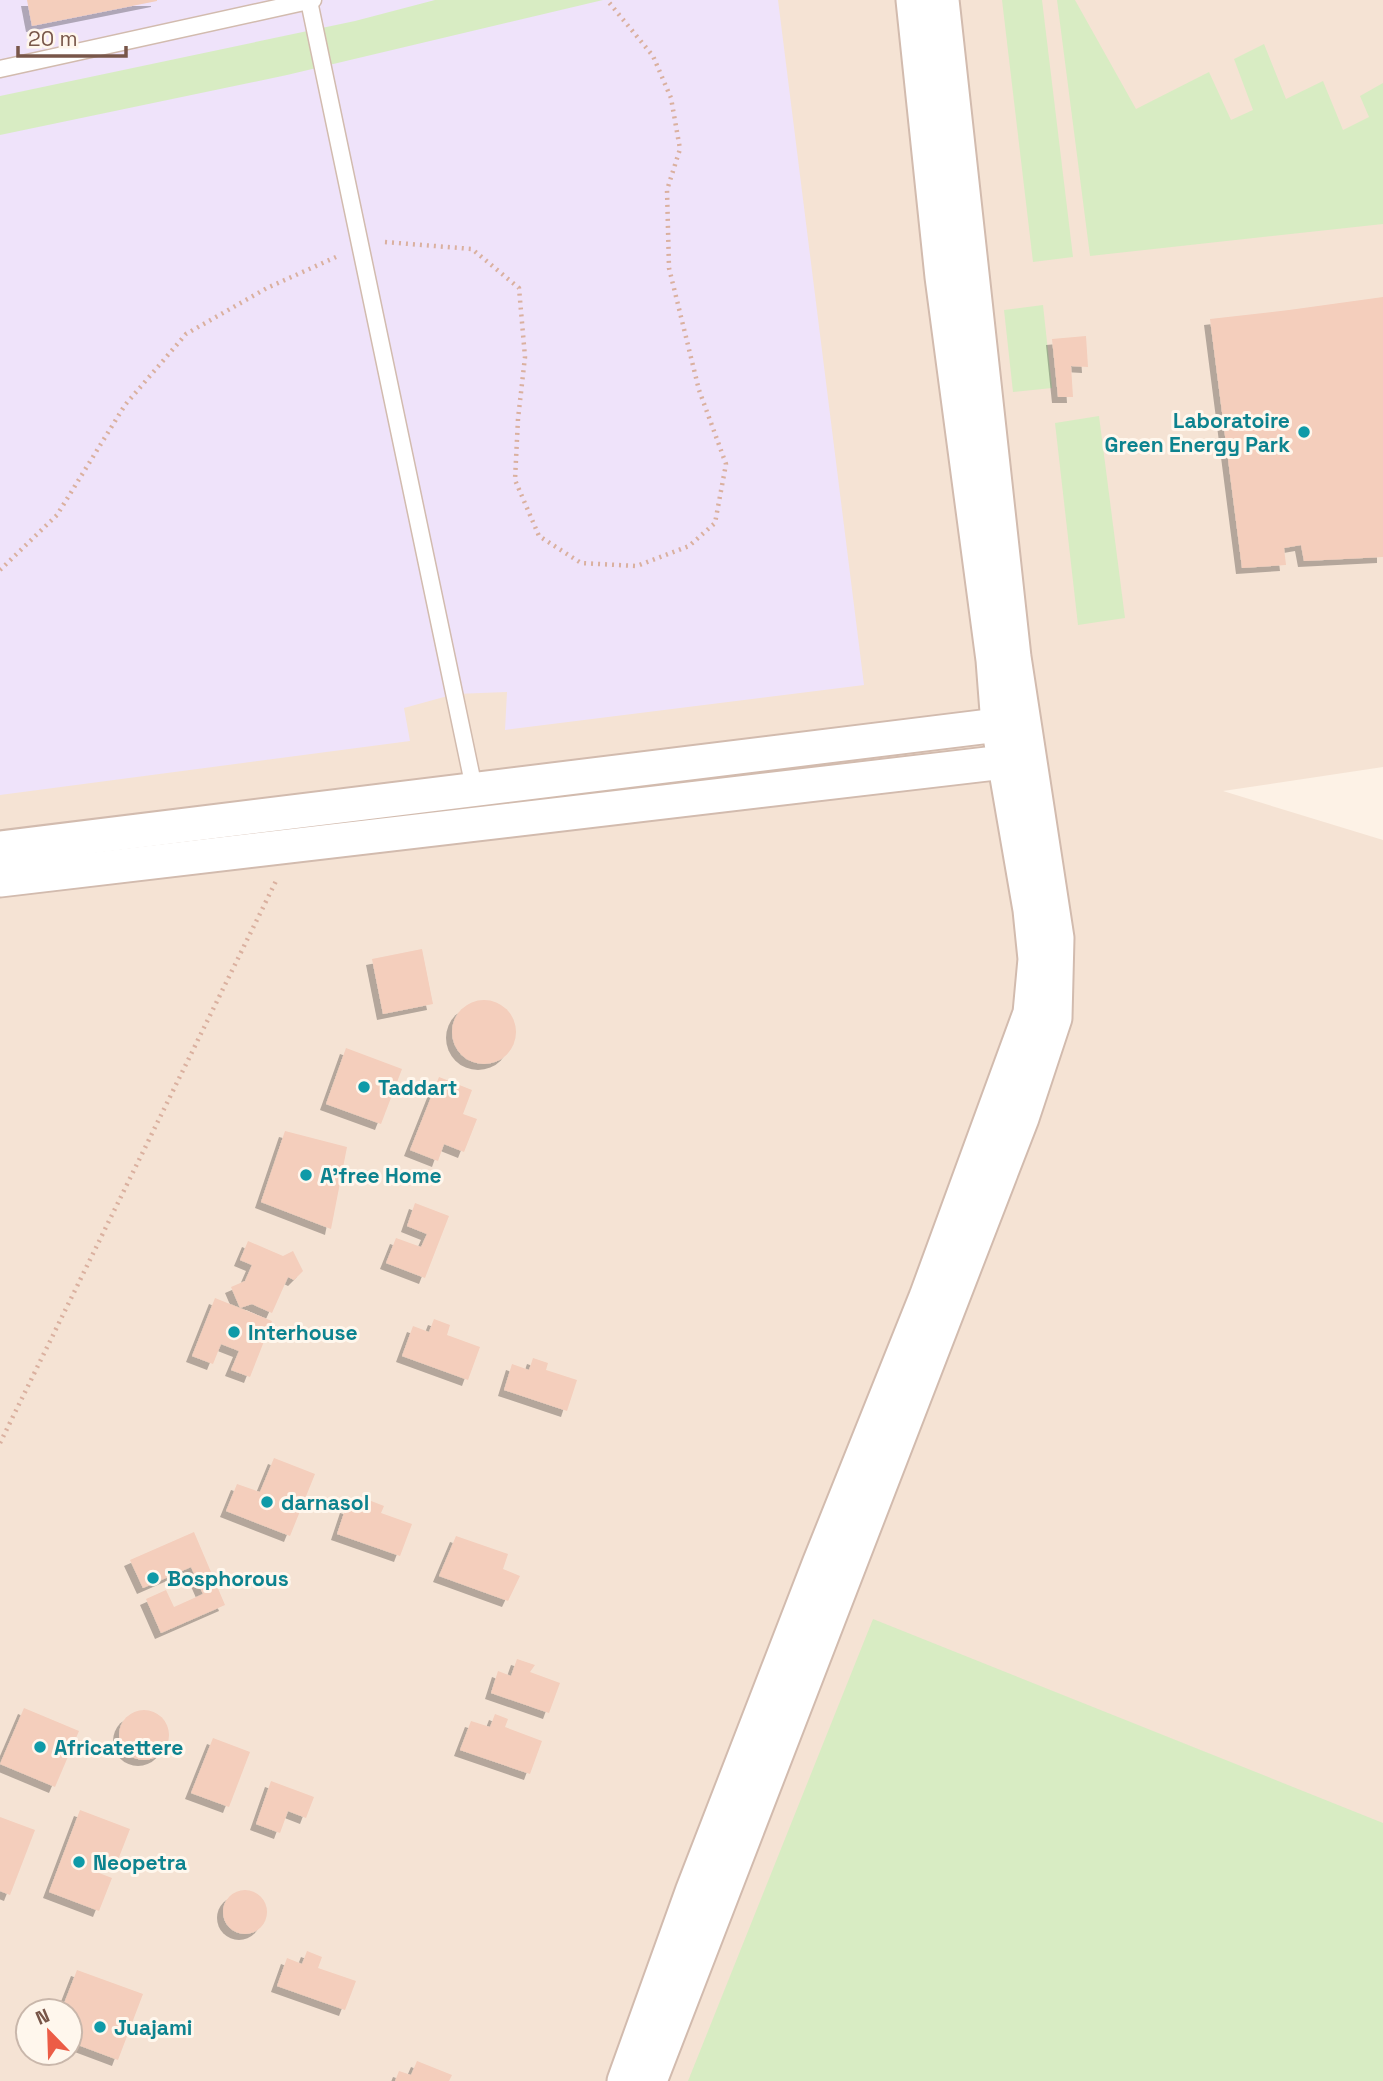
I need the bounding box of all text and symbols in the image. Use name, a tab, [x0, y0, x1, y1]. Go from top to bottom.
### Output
scale bar	[18, 14, 126, 58]
text: 20 m	[28, 25, 78, 52]
place label: Laboratoire Green Energy Park	[1105, 407, 1290, 458]
marker: Laboratoire Green Energy Park	[1296, 424, 1312, 440]
place label: Taddart	[378, 1074, 457, 1101]
marker: Taddart	[356, 1079, 372, 1095]
place label: A'free Home	[320, 1162, 442, 1189]
marker: A'free Home	[298, 1167, 314, 1183]
place label: Interhouse	[248, 1319, 358, 1346]
marker: Interhouse	[226, 1324, 242, 1340]
place label: darnasol	[281, 1489, 369, 1516]
marker: darnasol	[259, 1494, 275, 1510]
place label: Bosphorous	[167, 1565, 289, 1592]
marker: Bosphorous	[145, 1570, 161, 1586]
place label: Africatettere	[54, 1734, 183, 1761]
marker: Africatettere	[32, 1739, 48, 1755]
place label: Neopetra	[93, 1849, 187, 1876]
marker: Neopetra	[71, 1854, 87, 1870]
north arrow	[14, 1997, 84, 2067]
text: N	[32, 2003, 53, 2031]
place label: Juajami	[114, 2014, 192, 2041]
marker: Juajami	[92, 2019, 108, 2035]

